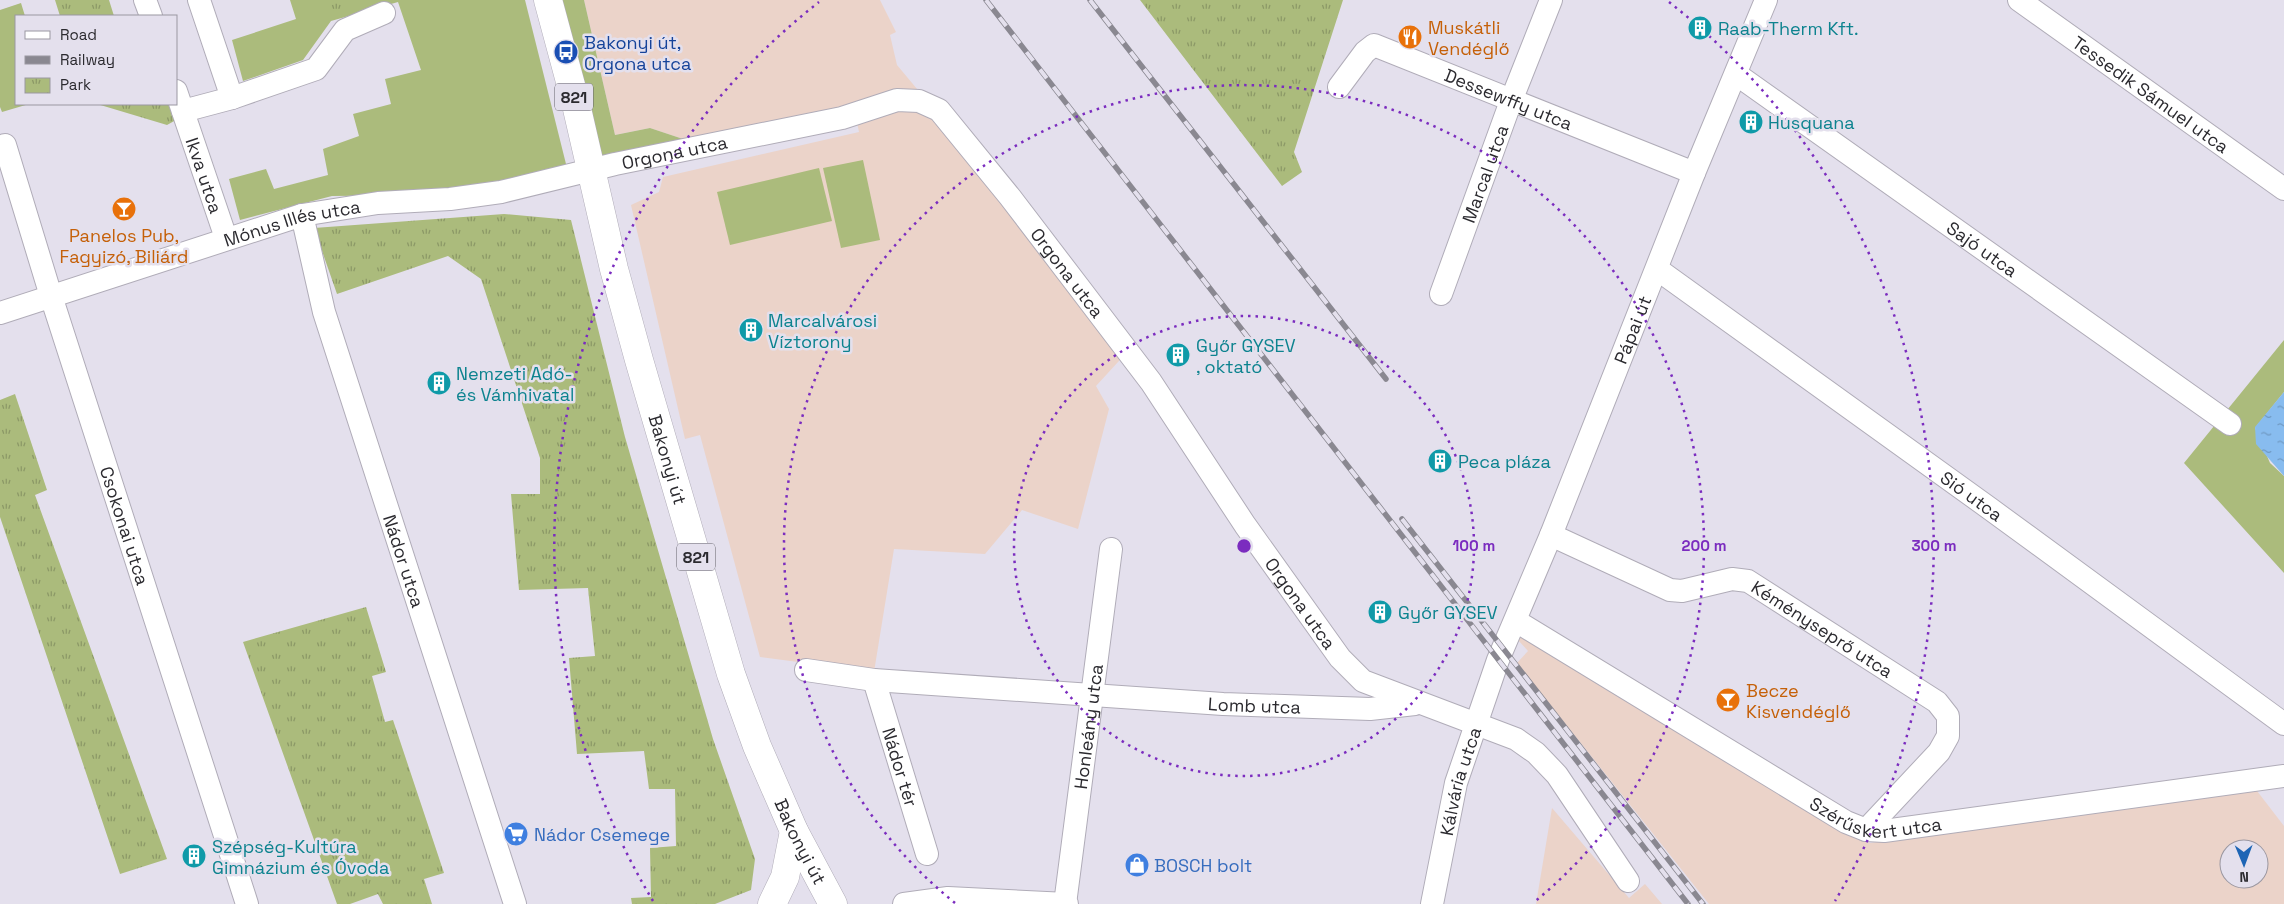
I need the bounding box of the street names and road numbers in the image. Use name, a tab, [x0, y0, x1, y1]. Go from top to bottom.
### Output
street label: Tessedik Sámuel utca	[2068, 30, 2234, 158]
street label: Dessewffy utca	[1441, 63, 1576, 135]
road number: 821	[555, 84, 593, 110]
street label: Marcal utca	[1456, 121, 1513, 226]
street label: Orgona utca	[619, 130, 729, 174]
street label: Ikva utca	[181, 134, 228, 216]
street label: Mónus Illés utca	[220, 194, 362, 251]
street label: Sajó utca	[1942, 216, 2022, 282]
street label: Orgona utca	[1026, 223, 1109, 322]
street label: Pápai út	[1608, 292, 1656, 367]
street label: Bakonyi út	[644, 412, 692, 507]
street label: Csokonai utca	[95, 463, 155, 588]
street label: Sió utca	[1936, 466, 2008, 526]
street label: Nádor utca	[379, 512, 430, 610]
road number: 821	[677, 544, 715, 570]
street label: Orgona utca	[1260, 553, 1341, 654]
street label: Kéményseprő utca	[1747, 575, 1897, 682]
street label: Honleány utca	[1068, 662, 1108, 790]
street label: Lomb utca	[1207, 692, 1301, 718]
street label: Kálvária utca	[1434, 724, 1486, 838]
street label: Nádor tér	[878, 725, 923, 810]
street label: Szérűskert utca	[1806, 791, 1943, 843]
street label: Bakonyi út	[770, 795, 832, 888]

